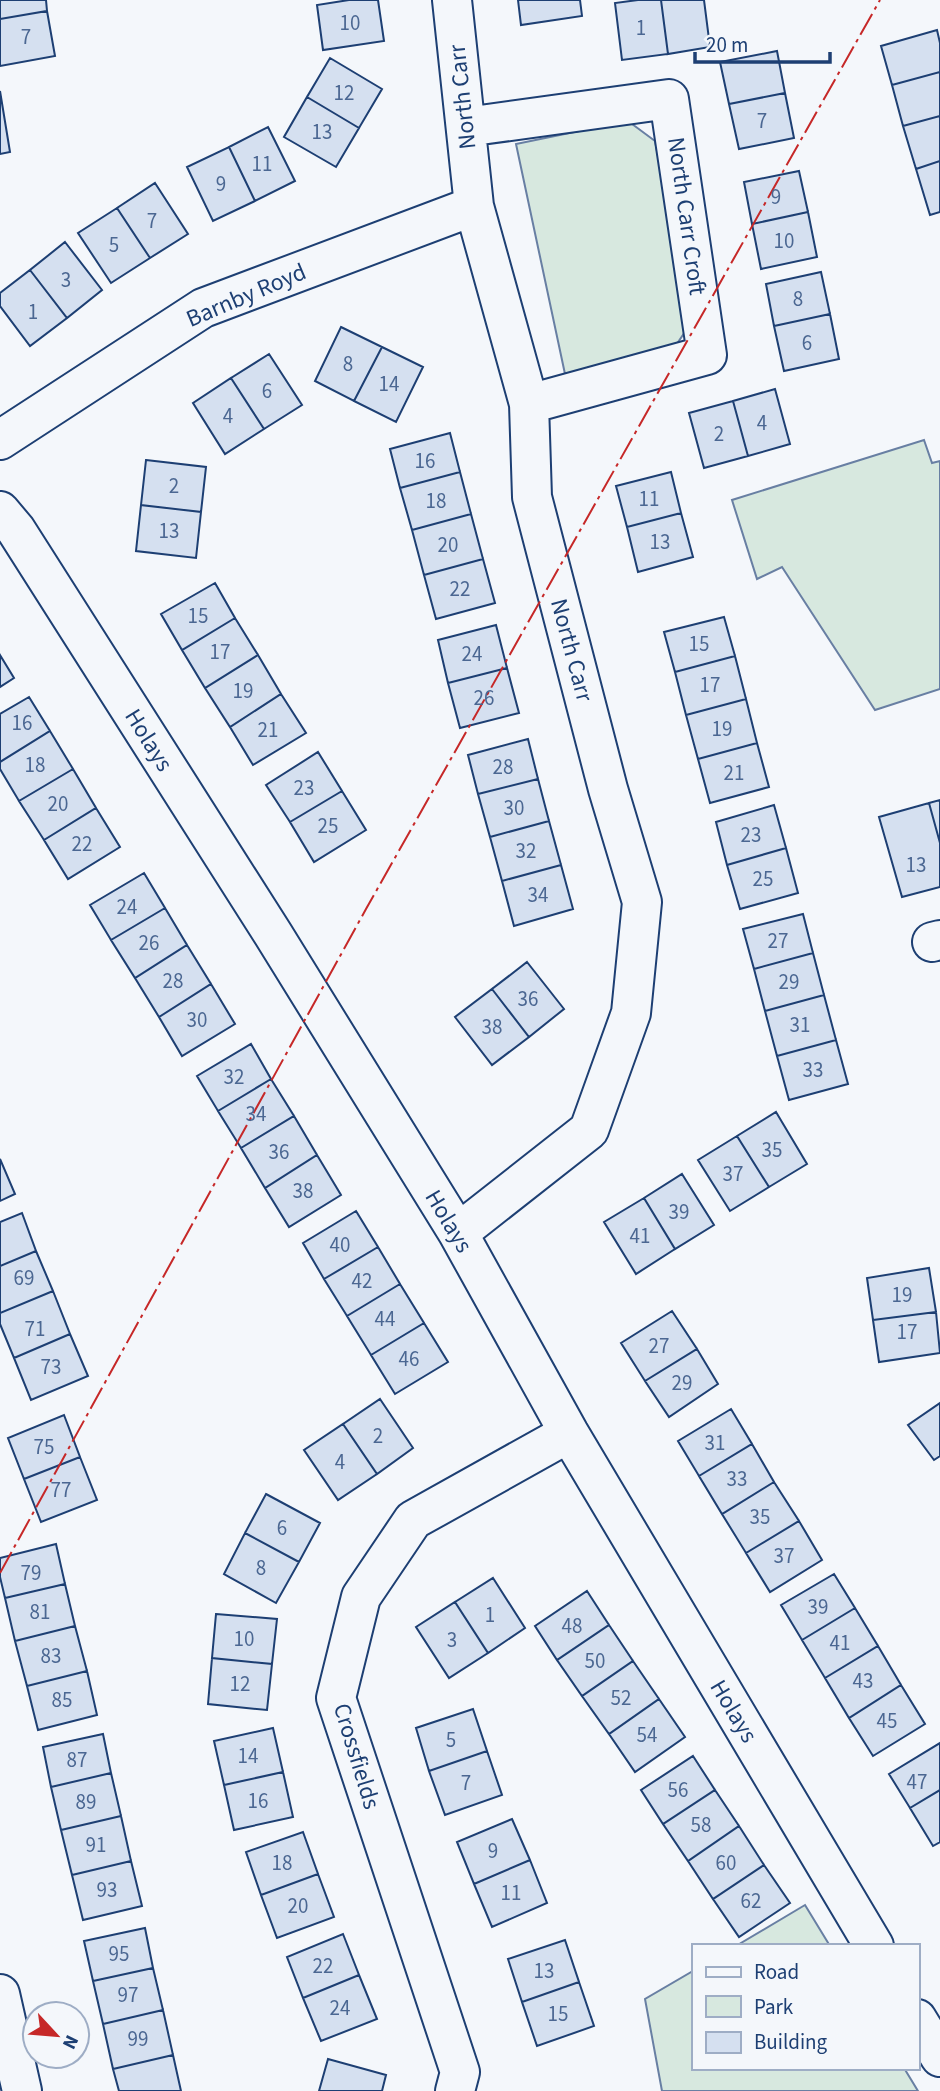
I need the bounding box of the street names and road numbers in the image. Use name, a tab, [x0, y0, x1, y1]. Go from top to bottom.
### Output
street label: North Carr	[440, 42, 485, 151]
street label: North Carr Croft	[658, 135, 715, 297]
street label: Barnby Royd	[181, 254, 312, 337]
street label: North Carr	[541, 595, 602, 706]
street label: Holays	[116, 702, 181, 778]
street label: Holays	[416, 1183, 481, 1259]
street label: Holays	[701, 1673, 766, 1749]
street label: Crossfields	[324, 1699, 389, 1813]

